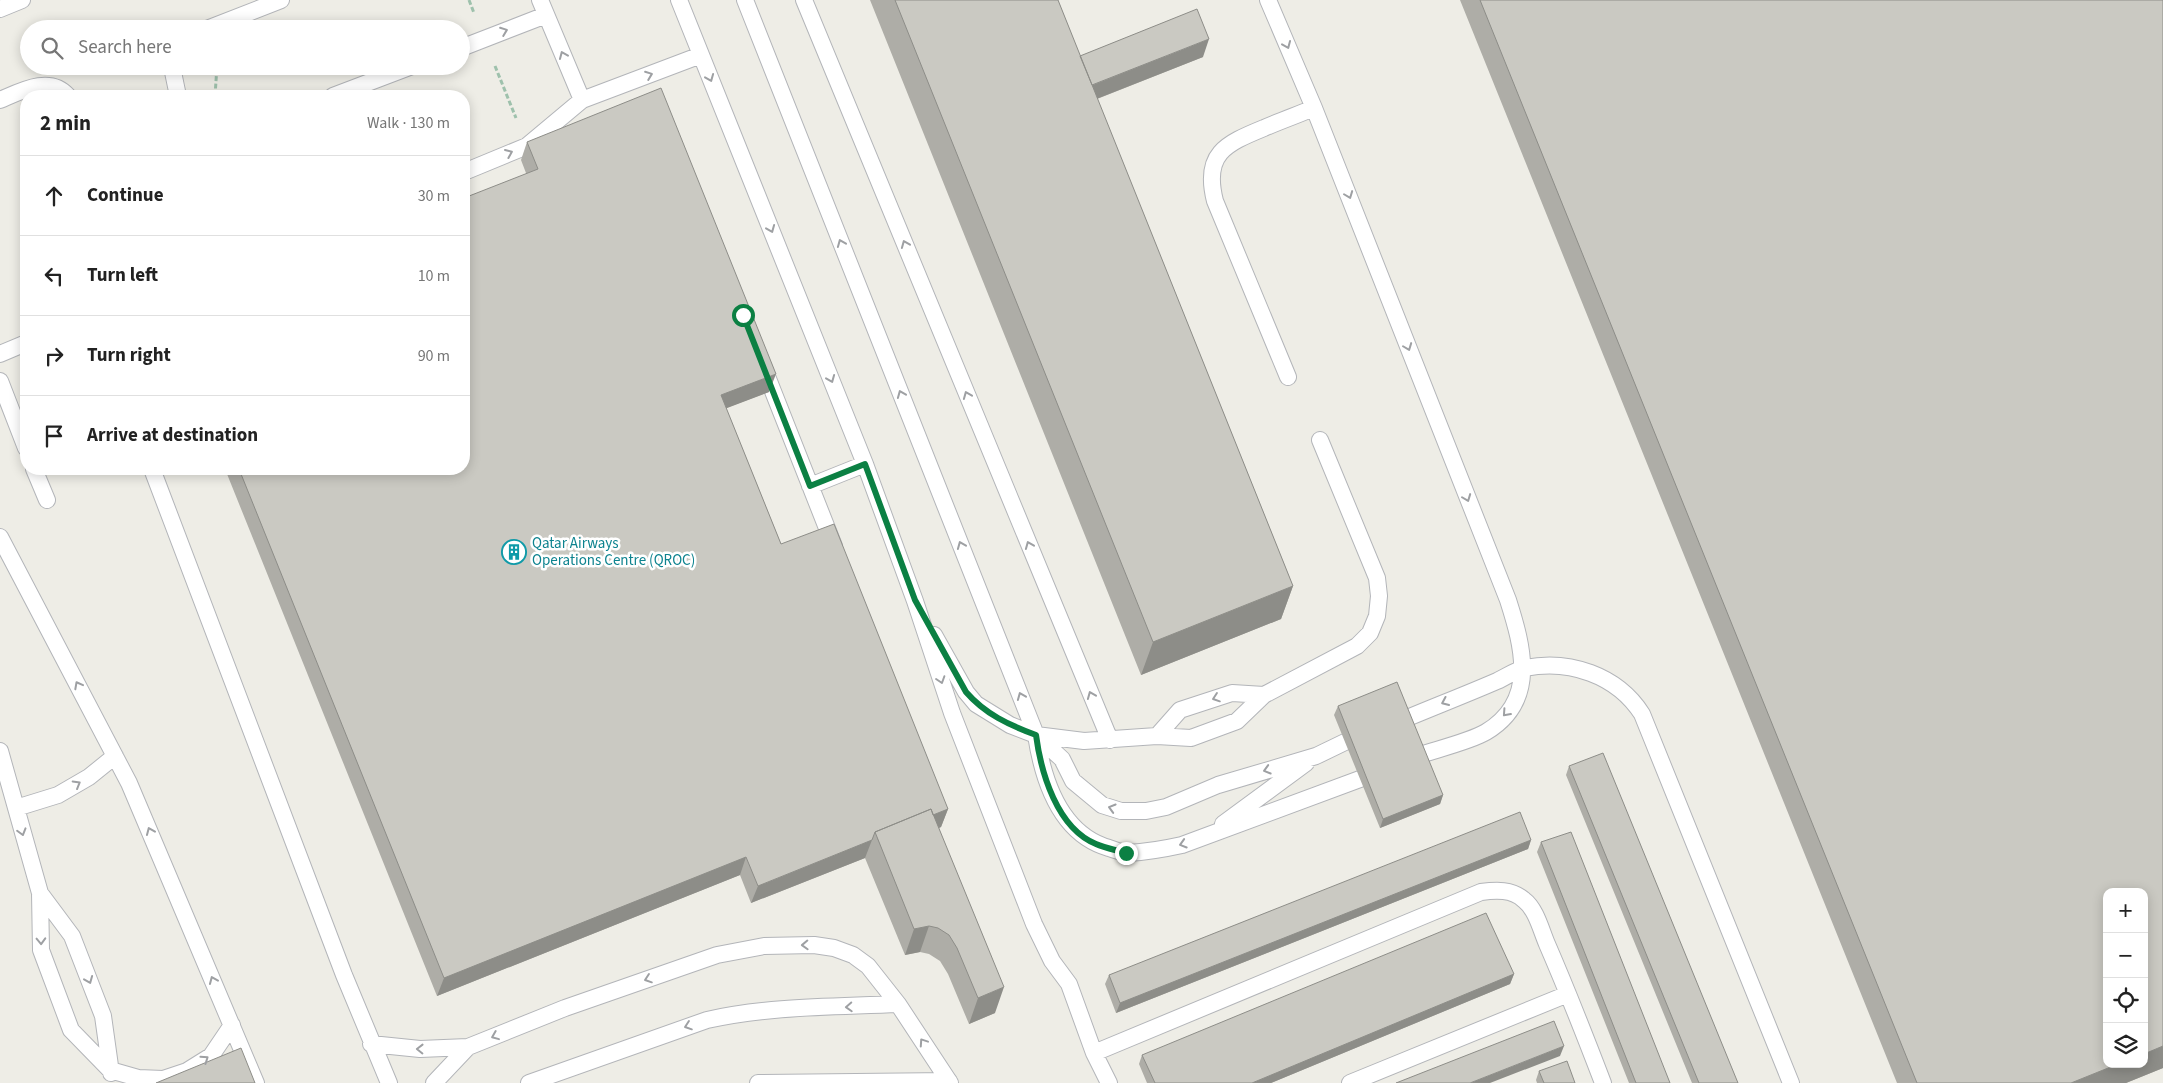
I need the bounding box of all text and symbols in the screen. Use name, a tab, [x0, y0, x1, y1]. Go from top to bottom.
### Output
search box	[20, 20, 470, 75]
one-way arrow	[499, 27, 508, 37]
icon: search	[38, 34, 66, 62]
text: Search here	[78, 34, 172, 61]
one-way arrow	[1281, 40, 1292, 49]
one-way arrow	[559, 51, 570, 60]
one-way arrow	[644, 70, 653, 81]
one-way arrow	[704, 73, 714, 82]
text: 2 min	[40, 108, 91, 138]
text: Walk · 130 m	[367, 112, 450, 134]
one-way arrow	[504, 149, 513, 159]
icon: ahead	[40, 182, 68, 210]
text: Continue	[87, 182, 164, 209]
text: 30 m	[418, 185, 450, 207]
one-way arrow	[1342, 190, 1353, 199]
one-way arrow	[764, 224, 775, 233]
one-way arrow	[837, 239, 847, 247]
one-way arrow	[901, 240, 911, 249]
icon: left	[40, 262, 68, 290]
text: Turn left	[87, 262, 158, 289]
text: 10 m	[418, 265, 450, 287]
route start	[732, 304, 755, 327]
icon: right	[40, 342, 68, 370]
text: Turn right	[87, 342, 171, 369]
one-way arrow	[1402, 342, 1412, 350]
text: 90 m	[418, 345, 450, 367]
one-way arrow	[826, 375, 836, 383]
one-way arrow	[897, 390, 907, 398]
one-way arrow	[963, 391, 973, 399]
icon: arrive	[40, 422, 68, 450]
text: Arrive at destination	[87, 422, 258, 449]
one-way arrow	[1461, 493, 1472, 502]
place label: Qatar Airways Operations Centre (QROC)	[532, 533, 695, 571]
building icon: Qatar Airways Operations Centre (QROC)	[501, 539, 527, 565]
one-way arrow	[957, 541, 967, 549]
one-way arrow	[1025, 541, 1036, 550]
one-way arrow	[936, 675, 946, 684]
one-way arrow	[74, 681, 84, 690]
one-way arrow	[1087, 691, 1098, 700]
one-way arrow	[1017, 692, 1027, 701]
one-way arrow	[1212, 692, 1221, 702]
one-way arrow	[1441, 695, 1450, 706]
one-way arrow	[1503, 707, 1512, 716]
one-way arrow	[1263, 765, 1271, 775]
one-way arrow	[72, 780, 81, 790]
one-way arrow	[1108, 803, 1116, 813]
one-way arrow	[146, 827, 156, 836]
one-way arrow	[17, 828, 27, 836]
one-way arrow	[1179, 839, 1188, 849]
route end	[1115, 842, 1138, 865]
map controls	[2103, 888, 2148, 1068]
button: +	[2103, 888, 2148, 933]
button: −	[2103, 933, 2148, 978]
one-way arrow	[35, 938, 46, 946]
one-way arrow	[801, 940, 808, 950]
one-way arrow	[644, 973, 652, 983]
one-way arrow	[83, 975, 93, 984]
one-way arrow	[209, 976, 220, 985]
button: locate	[2103, 978, 2148, 1023]
one-way arrow	[845, 1001, 853, 1012]
one-way arrow	[685, 1020, 693, 1030]
button: layers	[2103, 1023, 2148, 1068]
one-way arrow	[491, 1030, 500, 1040]
one-way arrow	[920, 1039, 929, 1048]
one-way arrow	[415, 1044, 423, 1054]
one-way arrow	[199, 1056, 209, 1065]

